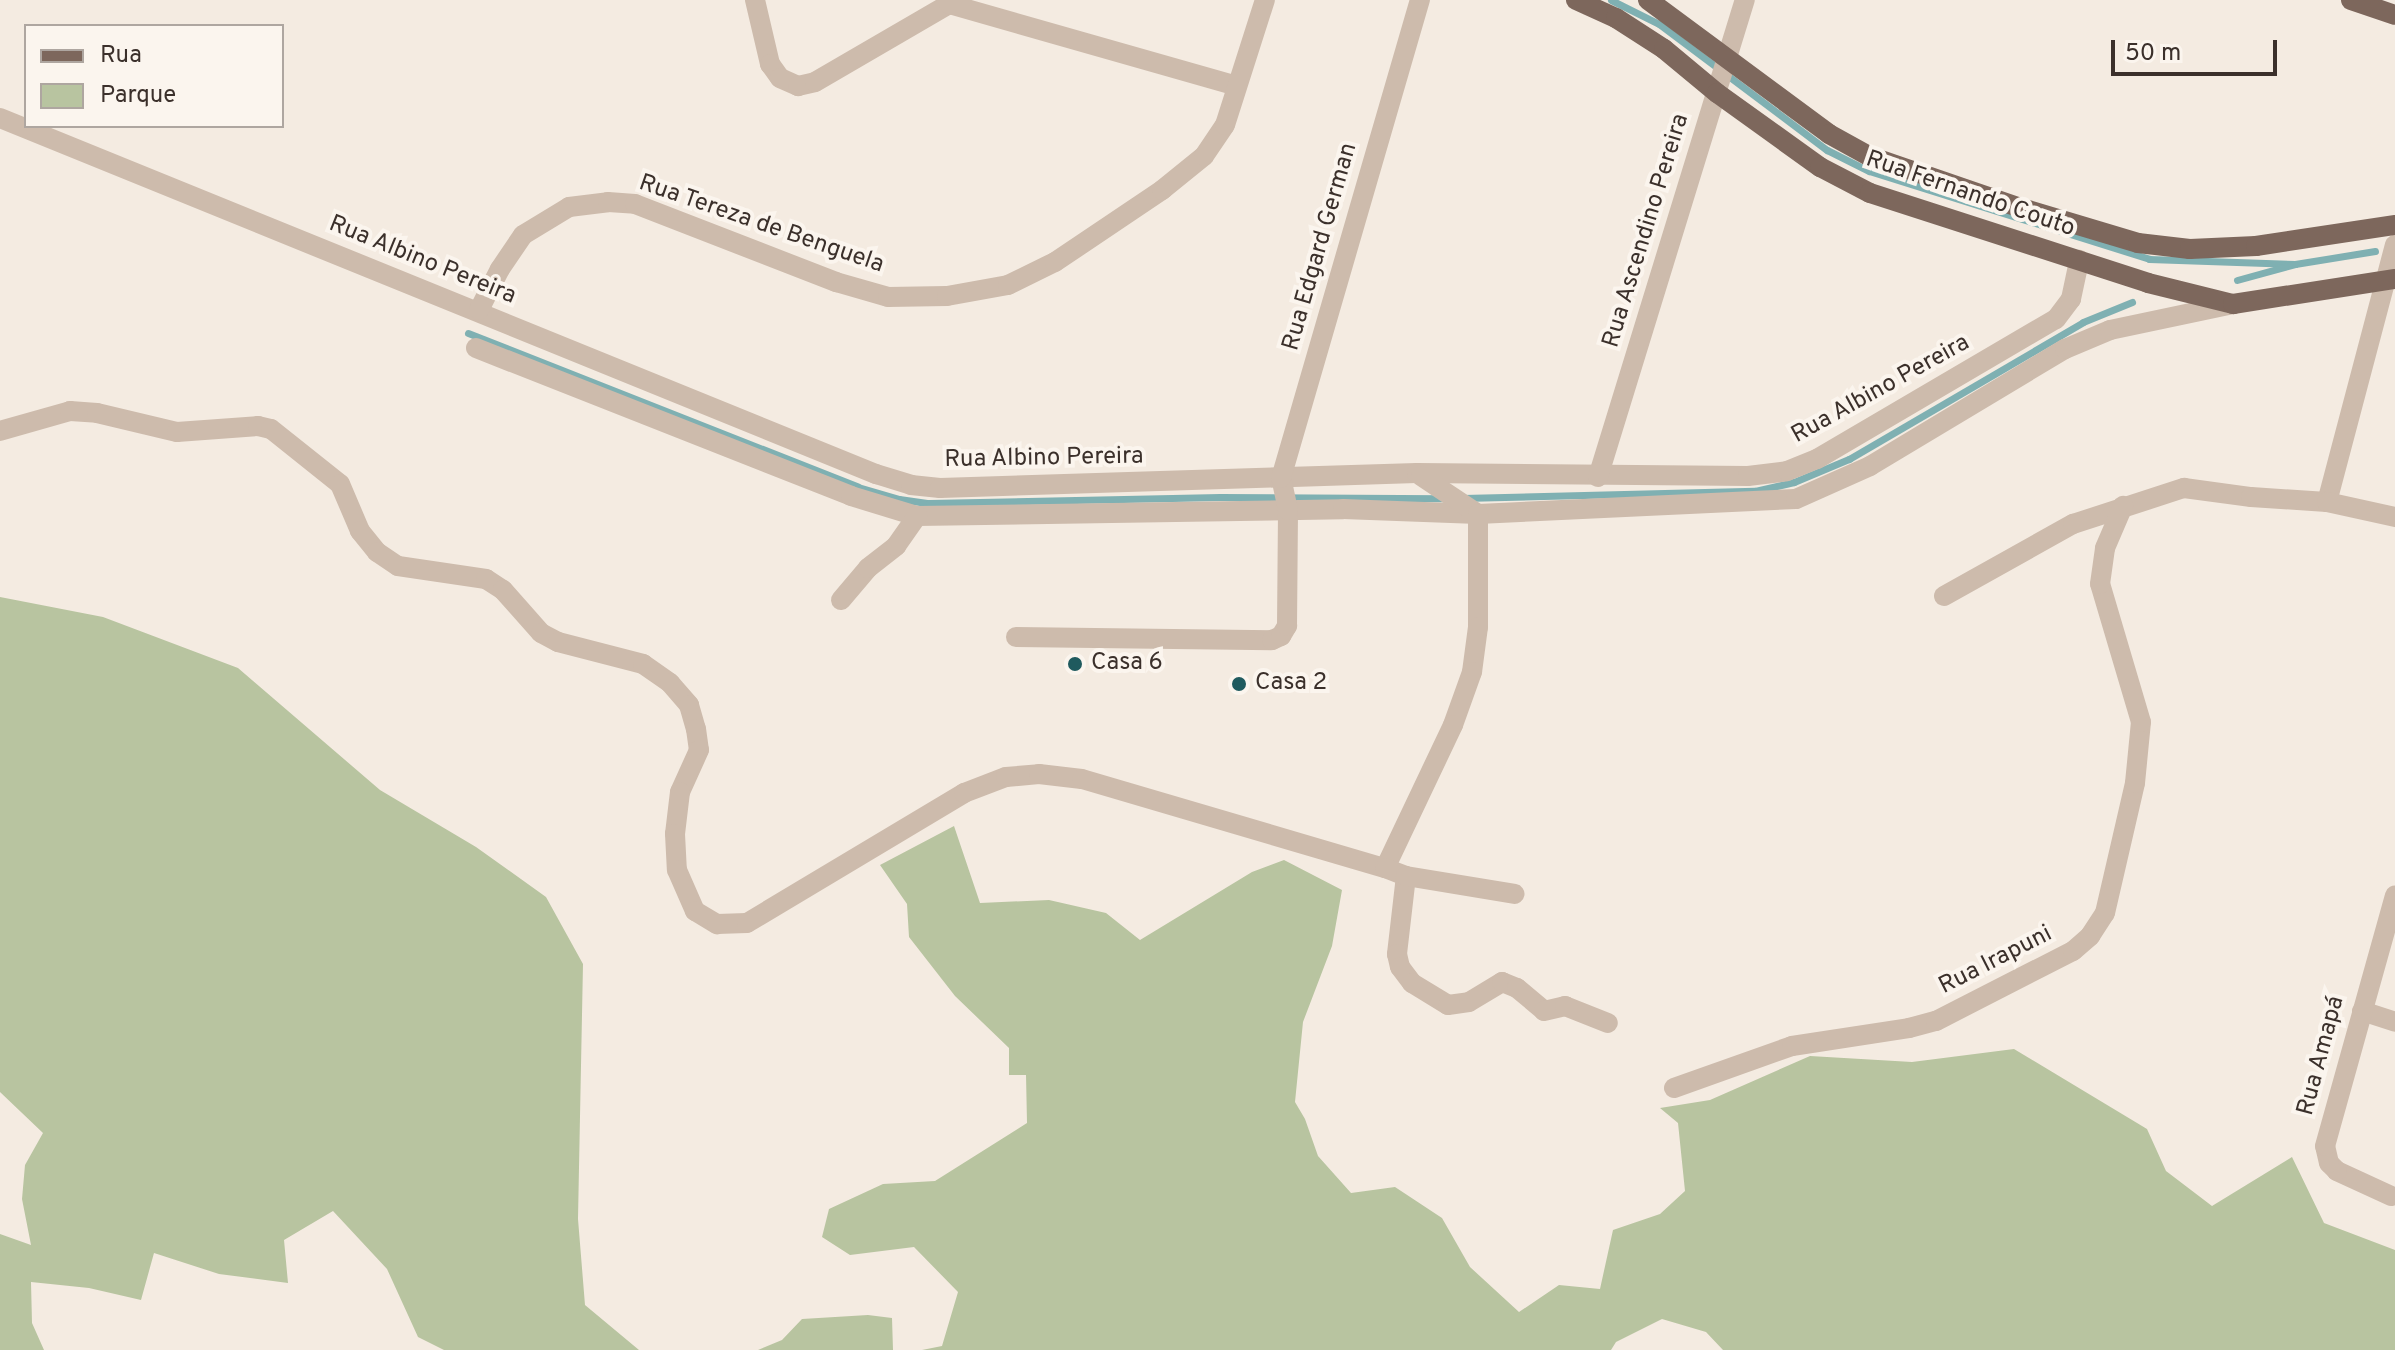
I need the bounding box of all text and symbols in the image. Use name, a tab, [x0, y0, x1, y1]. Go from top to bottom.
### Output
legend	[24, 24, 284, 128]
scale bar	[2115, 24, 2281, 74]
text: 50 m	[2125, 39, 2181, 69]
text: Rua	[100, 41, 142, 71]
text: Parque	[100, 81, 176, 111]
street label: Rua Ascendino Pereira	[1598, 110, 1696, 352]
street label: Rua Edgard German	[1278, 140, 1364, 354]
street label: Rua Fernando Couto	[1862, 146, 2078, 244]
street label: Rua Tereza de Benguela	[634, 169, 888, 281]
street label: Rua Albino Pereira	[324, 210, 520, 312]
street label: Rua Albino Pereira	[1786, 329, 1976, 451]
street label: Rua Albino Pereira	[944, 443, 1144, 475]
place label: Casa 6	[1091, 650, 1163, 678]
marker: Casa 6	[1066, 655, 1084, 673]
place label: Casa 2	[1255, 670, 1327, 698]
marker: Casa 2	[1230, 675, 1248, 693]
street label: Rua Irapuni	[1935, 920, 2057, 1002]
street label: Rua Amapá	[2292, 993, 2352, 1119]

